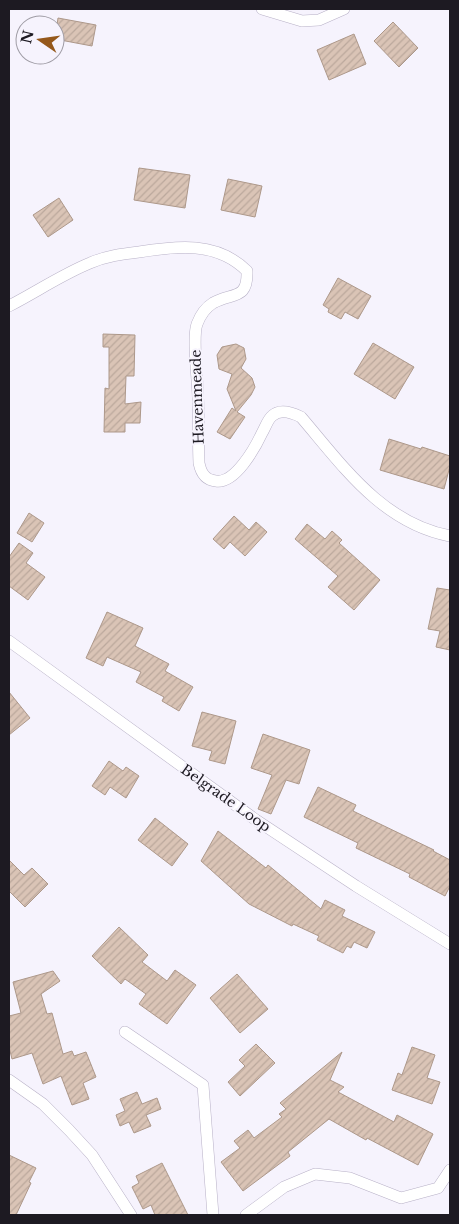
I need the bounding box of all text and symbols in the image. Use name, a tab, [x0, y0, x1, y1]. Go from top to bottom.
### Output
north arrow	[15, 15, 65, 65]
text: N	[17, 29, 38, 46]
street label: Havenmeade	[186, 349, 208, 445]
street label: Belgrade Loop	[178, 760, 274, 836]

